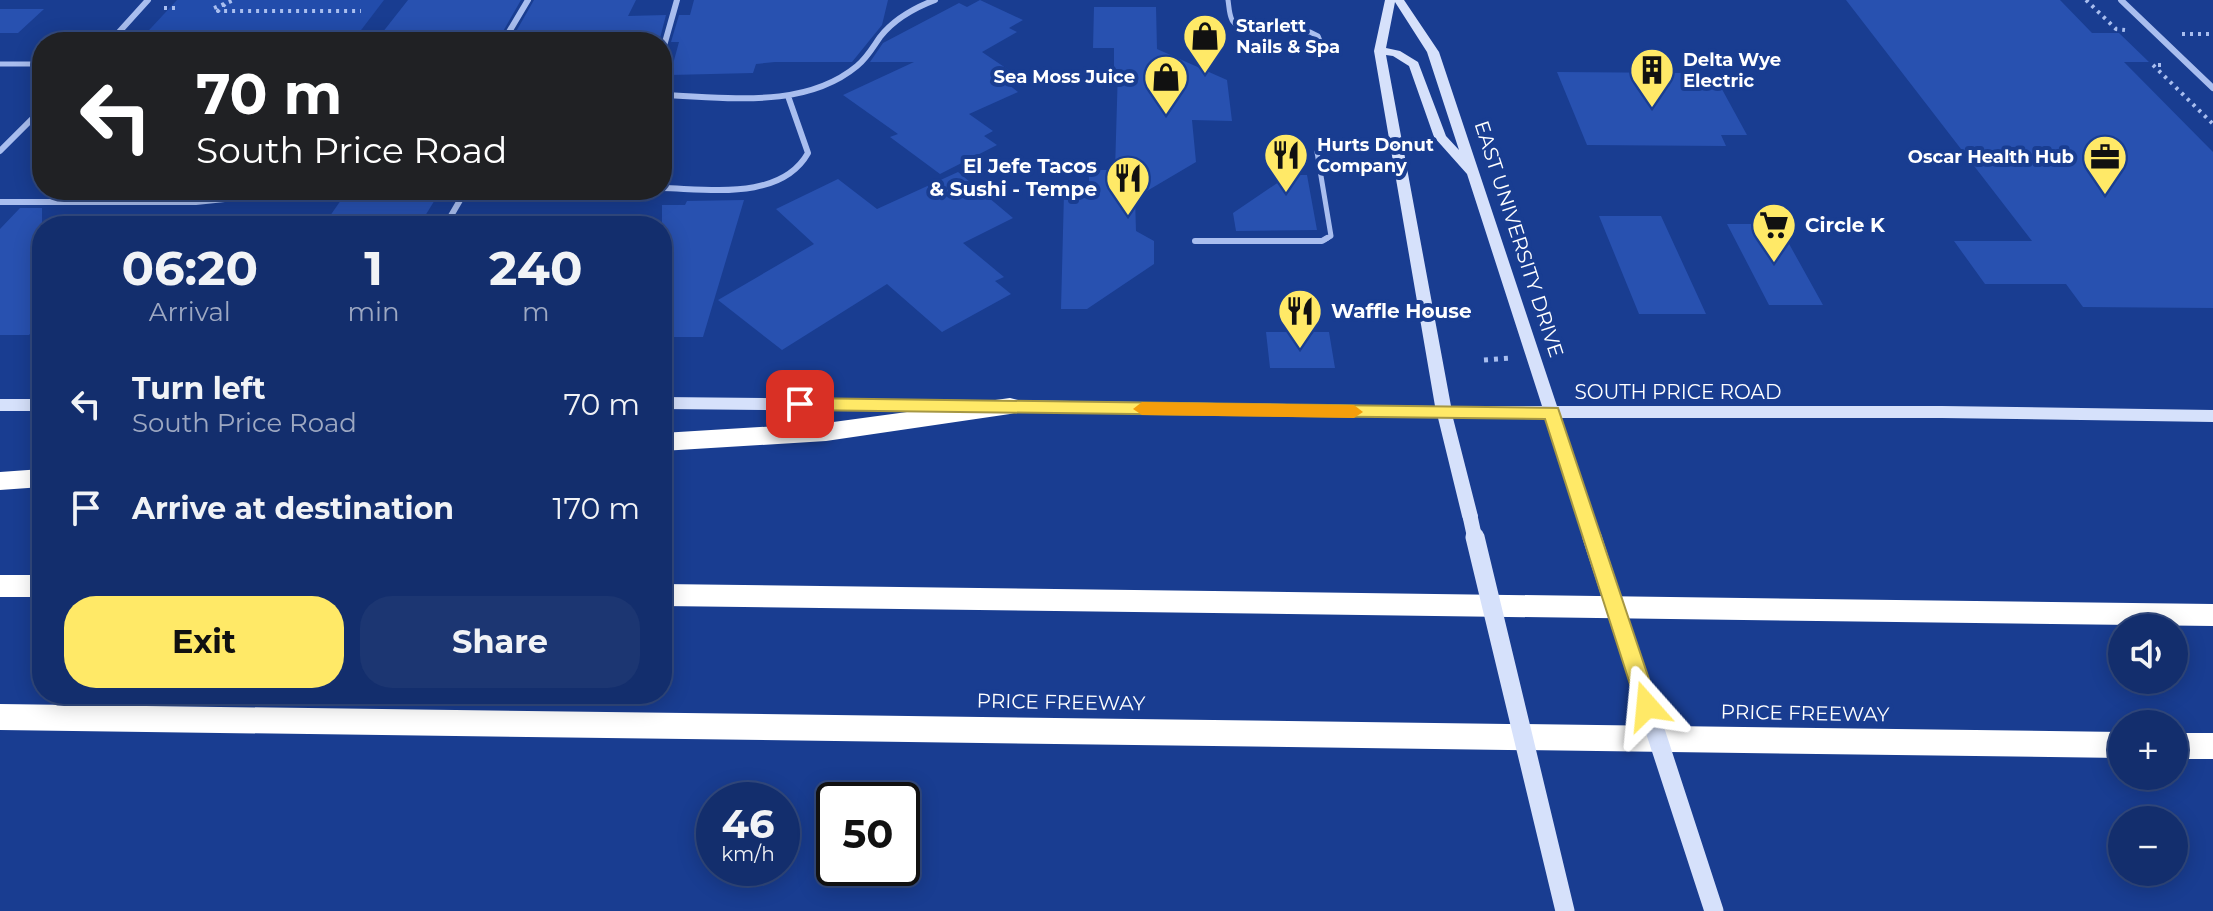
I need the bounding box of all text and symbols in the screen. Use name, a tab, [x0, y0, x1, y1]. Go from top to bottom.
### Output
shop icon: Starlett Nails & Spa	[1181, 12, 1229, 75]
place label: Starlett Nails & Spa	[1236, 15, 1340, 58]
building icon: Delta Wye Electric	[1628, 46, 1676, 109]
place label: Delta Wye Electric	[1683, 49, 1781, 92]
shop icon: Sea Moss Juice	[1142, 53, 1190, 116]
text: 70 m	[196, 60, 342, 128]
icon: left	[64, 64, 168, 168]
place label: Sea Moss Juice	[994, 66, 1135, 88]
street label: EAST UNIVERSITY DRIVE	[1469, 118, 1569, 360]
text: South Price Road	[196, 128, 507, 172]
restaurant icon: Hurts Donut Company	[1262, 131, 1310, 194]
office icon: Oscar Health Hub	[2081, 133, 2129, 196]
place label: Hurts Donut Company	[1317, 134, 1434, 177]
place label: Oscar Health Hub	[1908, 146, 2074, 168]
place label: El Jefe Tacos & Sushi - Tempe	[930, 154, 1097, 201]
restaurant icon: El Jefe Tacos & Sushi - Tempe	[1104, 154, 1152, 217]
supermarket icon: Circle K	[1750, 201, 1798, 264]
place label: Circle K	[1805, 213, 1886, 237]
text: 06:20	[121, 239, 258, 297]
text: 1	[364, 239, 383, 297]
text: 240	[489, 239, 583, 297]
restaurant icon: Waffle House	[1276, 287, 1324, 350]
text: Arrival	[149, 296, 231, 328]
text: min	[347, 296, 400, 328]
text: m	[522, 296, 550, 328]
place label: Waffle House	[1331, 299, 1472, 323]
text: Turn left	[132, 370, 265, 407]
pin	[766, 370, 834, 438]
street label: SOUTH PRICE ROAD	[1575, 380, 1781, 404]
icon: left	[64, 382, 108, 426]
icon: arrive	[778, 382, 822, 426]
text: 70 m	[563, 386, 640, 423]
text: South Price Road	[132, 407, 357, 439]
icon: arrive	[64, 486, 108, 530]
text: Arrive at destination	[132, 490, 454, 527]
text: 170 m	[553, 490, 640, 527]
button: Exit	[64, 596, 344, 688]
button: Share	[360, 596, 640, 688]
map controls	[2108, 614, 2188, 886]
button: sound	[2108, 614, 2188, 694]
position arrow	[1605, 664, 1689, 748]
street label: PRICE FREEWAY	[976, 689, 1146, 715]
street label: PRICE FREEWAY	[1720, 700, 1890, 726]
button: +	[2108, 710, 2188, 790]
speed limit sign: 50	[816, 782, 920, 886]
text: 46	[721, 799, 775, 848]
button: −	[2108, 806, 2188, 886]
text: km/h	[721, 842, 775, 866]

